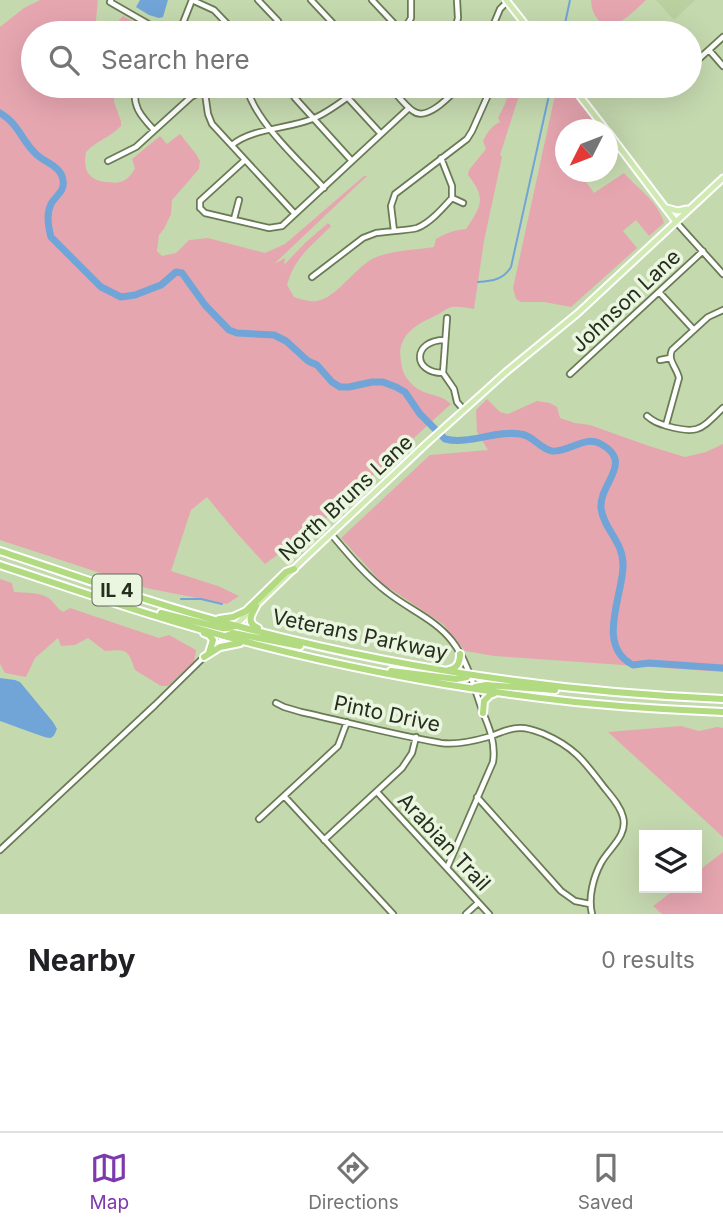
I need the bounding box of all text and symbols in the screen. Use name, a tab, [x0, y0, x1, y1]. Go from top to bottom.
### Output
search box	[21, 21, 702, 98]
icon: search	[45, 41, 83, 79]
text: Search here	[101, 44, 250, 75]
north arrow	[555, 119, 618, 182]
street label: Johnson Lane	[566, 244, 685, 357]
street label: North Bruns Lane	[274, 429, 418, 566]
road number: IL 4	[92, 575, 142, 606]
street label: Veterans Parkway	[270, 604, 450, 665]
street label: Pinto Drive	[332, 690, 443, 737]
street label: Arabian Trail	[393, 788, 496, 896]
map controls	[639, 830, 702, 893]
button: layers	[639, 830, 702, 893]
text: Nearby	[28, 942, 136, 978]
text: 0 results	[601, 946, 695, 974]
tab: Map	[90, 1149, 129, 1214]
tab: Directions	[308, 1149, 399, 1214]
tab: Saved	[578, 1149, 633, 1214]

